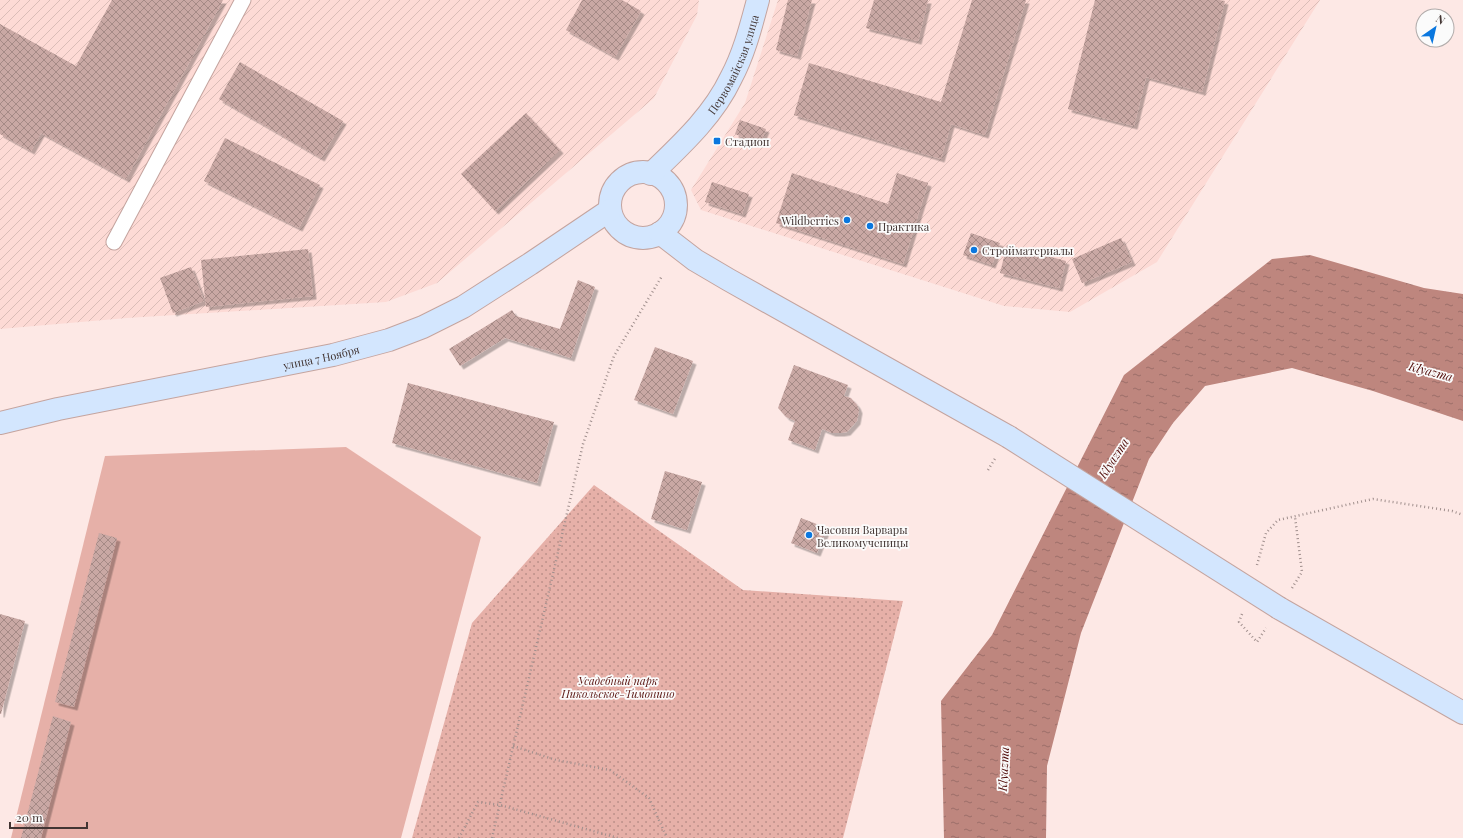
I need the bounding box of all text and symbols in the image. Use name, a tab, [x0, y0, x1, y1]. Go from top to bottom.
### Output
north arrow	[1415, 8, 1455, 48]
text: N	[1433, 11, 1448, 28]
street label: Первомайская улица	[704, 12, 761, 117]
place label: Стадион	[725, 134, 770, 149]
marker: Стадион	[712, 136, 722, 146]
place label: Wildberries	[780, 213, 839, 228]
marker: Wildberries	[842, 215, 852, 225]
place label: Практика	[878, 219, 930, 234]
marker: Практика	[865, 221, 875, 231]
place label: Стройматериалы	[982, 243, 1074, 258]
marker: Стройматериалы	[969, 245, 979, 255]
street label: улица 7 Ноября	[281, 341, 361, 372]
water label: Klyazma	[1406, 357, 1455, 385]
water label: Klyazma	[1094, 435, 1132, 482]
place label: Часовня Варвары Великомученицы	[817, 522, 909, 550]
marker: Часовня Варвары Великомученицы	[804, 530, 814, 540]
park label: Усадебный парк Никольское-Тимонино	[560, 673, 675, 701]
water label: Klyazma	[994, 746, 1012, 793]
scale bar	[10, 804, 87, 830]
text: 20 m	[16, 809, 43, 825]

